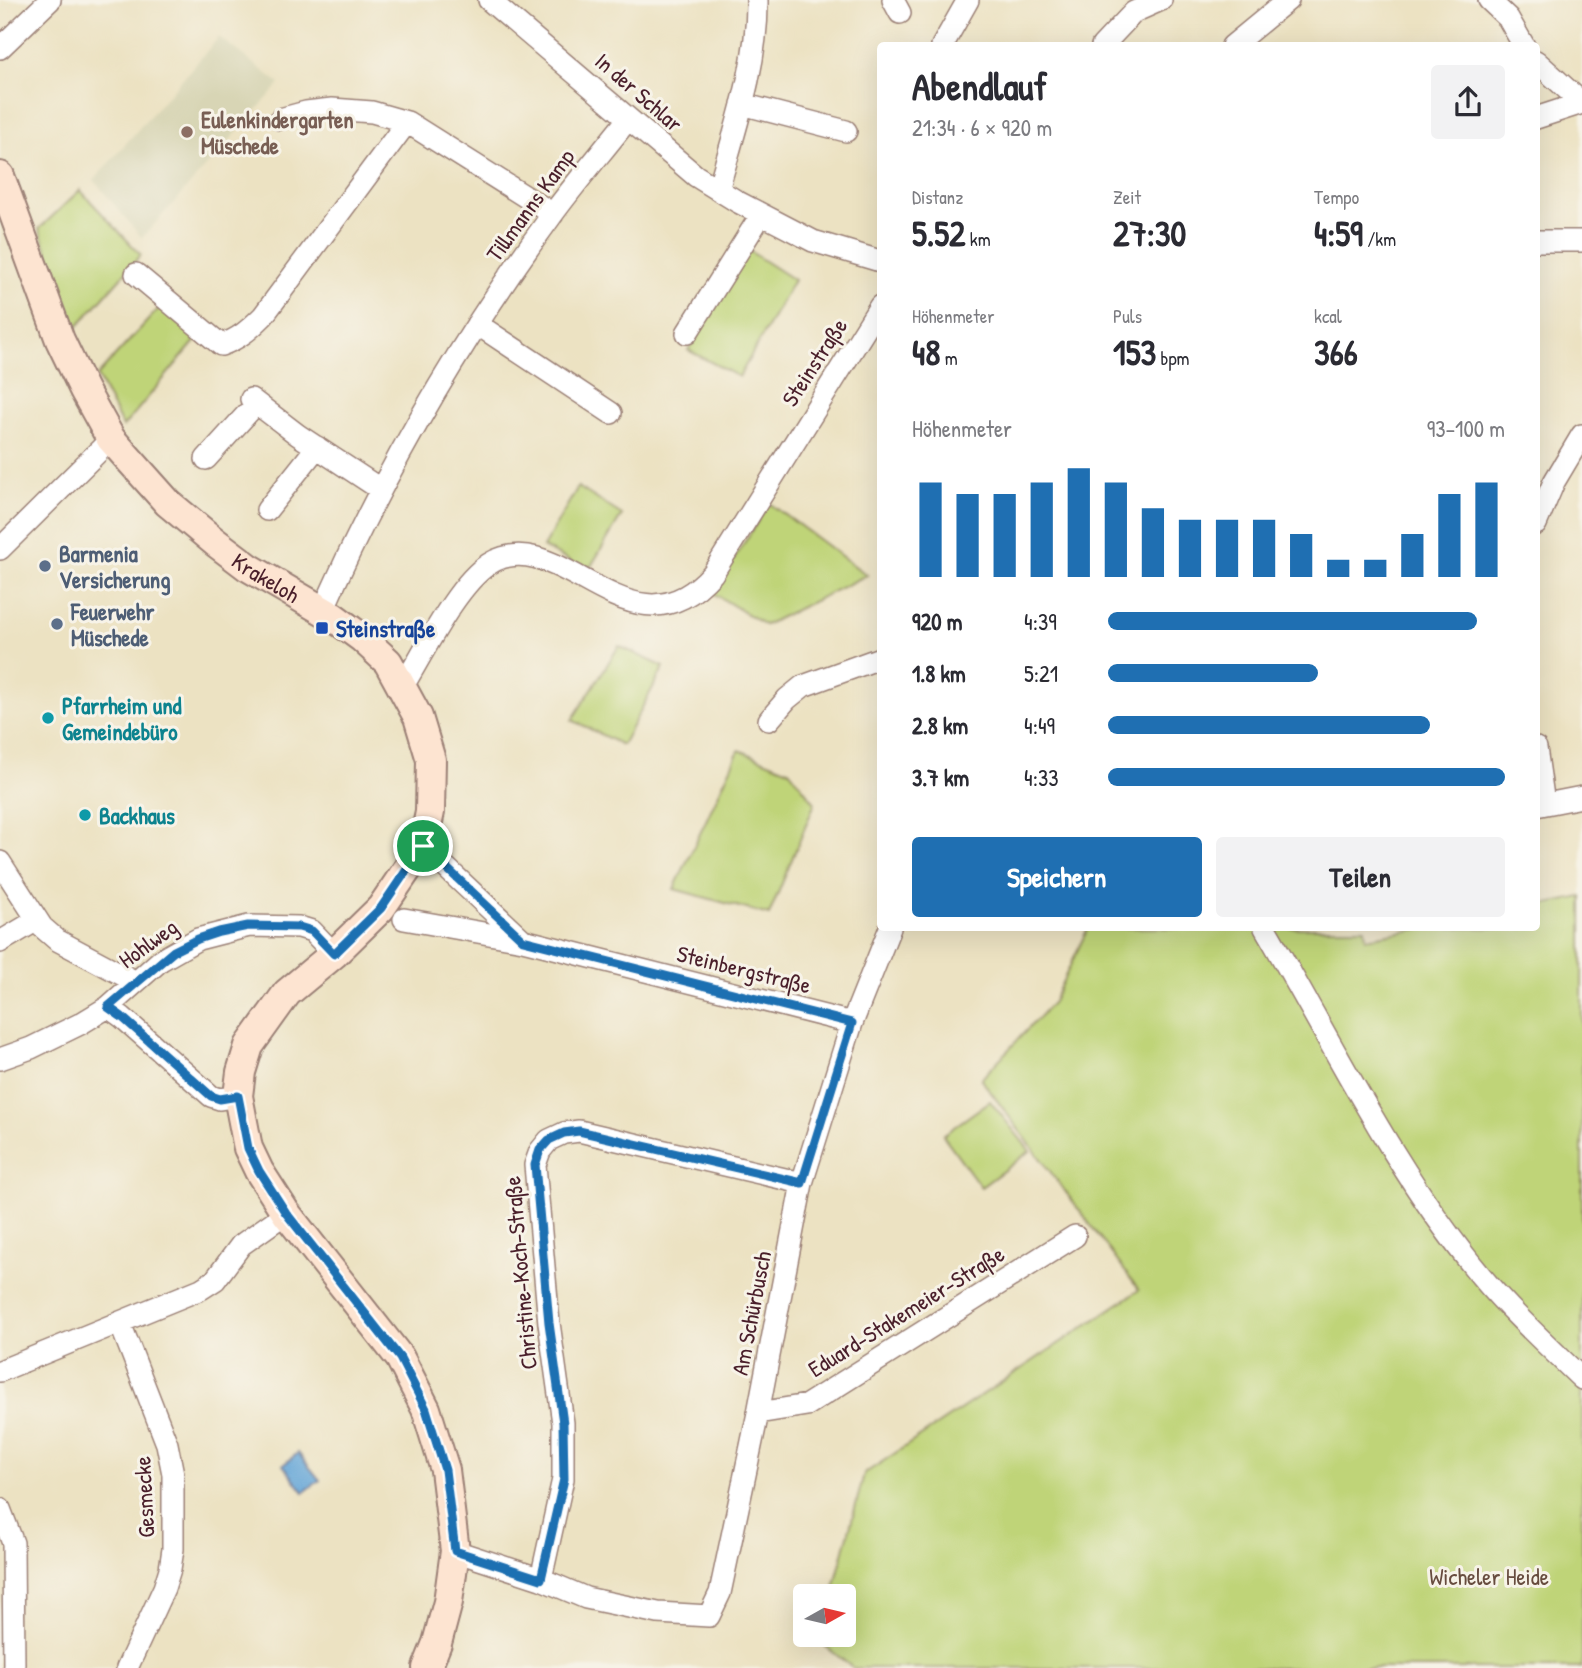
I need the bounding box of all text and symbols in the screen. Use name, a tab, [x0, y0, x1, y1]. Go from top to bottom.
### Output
street label: In der Schlar	[589, 45, 689, 139]
text: Abendlauf	[912, 60, 1047, 112]
button: share	[1431, 65, 1505, 139]
place label: Eulenkindergarten Müschede	[201, 104, 354, 161]
text: 21:34 · 6 × 920 m	[912, 112, 1052, 143]
marker: Eulenkindergarten Müschede	[179, 124, 195, 140]
street label: Tillmanns Kamp	[479, 142, 581, 267]
text: Distanz	[912, 184, 963, 210]
text: Zeit	[1113, 184, 1141, 210]
text: Tempo	[1314, 184, 1359, 210]
text: 5.52	[912, 210, 965, 257]
text: 27:30	[1113, 210, 1186, 257]
text: 4:59	[1314, 210, 1363, 257]
text: km	[965, 226, 991, 252]
text: /km	[1363, 226, 1396, 252]
text: Höhenmeter	[912, 303, 995, 329]
text: Puls	[1113, 303, 1142, 329]
text: kcal	[1314, 303, 1342, 329]
street label: Steinstraße	[774, 312, 854, 412]
text: 48	[912, 329, 940, 376]
text: 153	[1113, 329, 1156, 376]
text: 366	[1314, 329, 1358, 376]
text: m	[940, 345, 958, 371]
text: bpm	[1156, 345, 1189, 371]
text: Höhenmeter	[912, 413, 1012, 444]
text: 93–100 m	[1427, 413, 1505, 444]
place label: Barmenia Versicherung	[59, 538, 170, 596]
street label: Krakeloh	[226, 545, 306, 610]
marker: Barmenia Versicherung	[37, 558, 53, 574]
place label: Feuerwehr Müschede	[70, 596, 154, 653]
text: 920 m	[912, 606, 962, 637]
text: 4:39	[1024, 606, 1057, 637]
place label: Steinstraße	[336, 613, 436, 645]
marker: Feuerwehr Müschede	[49, 616, 65, 632]
marker: Steinstraße	[314, 620, 330, 636]
text: 1.8 km	[912, 658, 966, 689]
text: 5:21	[1024, 658, 1058, 689]
place label: Pfarrheim und Gemeindebüro	[62, 690, 182, 747]
marker: Pfarrheim und Gemeindebüro	[40, 710, 56, 726]
text: 2.8 km	[912, 710, 968, 741]
text: 4:49	[1024, 710, 1055, 741]
text: 3.7 km	[912, 762, 969, 793]
text: 4:33	[1024, 762, 1059, 793]
place label: Backhaus	[99, 800, 175, 831]
marker: Backhaus	[77, 807, 93, 823]
pin	[393, 816, 453, 876]
icon: arrive	[404, 827, 442, 865]
button: Speichern	[912, 837, 1202, 917]
button: Teilen	[1216, 837, 1505, 917]
street label: Hohlweg	[112, 911, 184, 975]
street label: Steinbergstraße	[674, 937, 814, 1001]
street label: Christine-Koch-Straße	[496, 1175, 544, 1371]
street label: Eduard-Stakemeier-Straße	[802, 1238, 1010, 1384]
street label: Am Schürbusch	[724, 1248, 778, 1378]
street label: Gesmecke	[126, 1456, 162, 1538]
park label: Wicheler Heide	[1429, 1561, 1549, 1592]
north arrow	[793, 1584, 856, 1647]
map controls	[793, 1584, 856, 1647]

